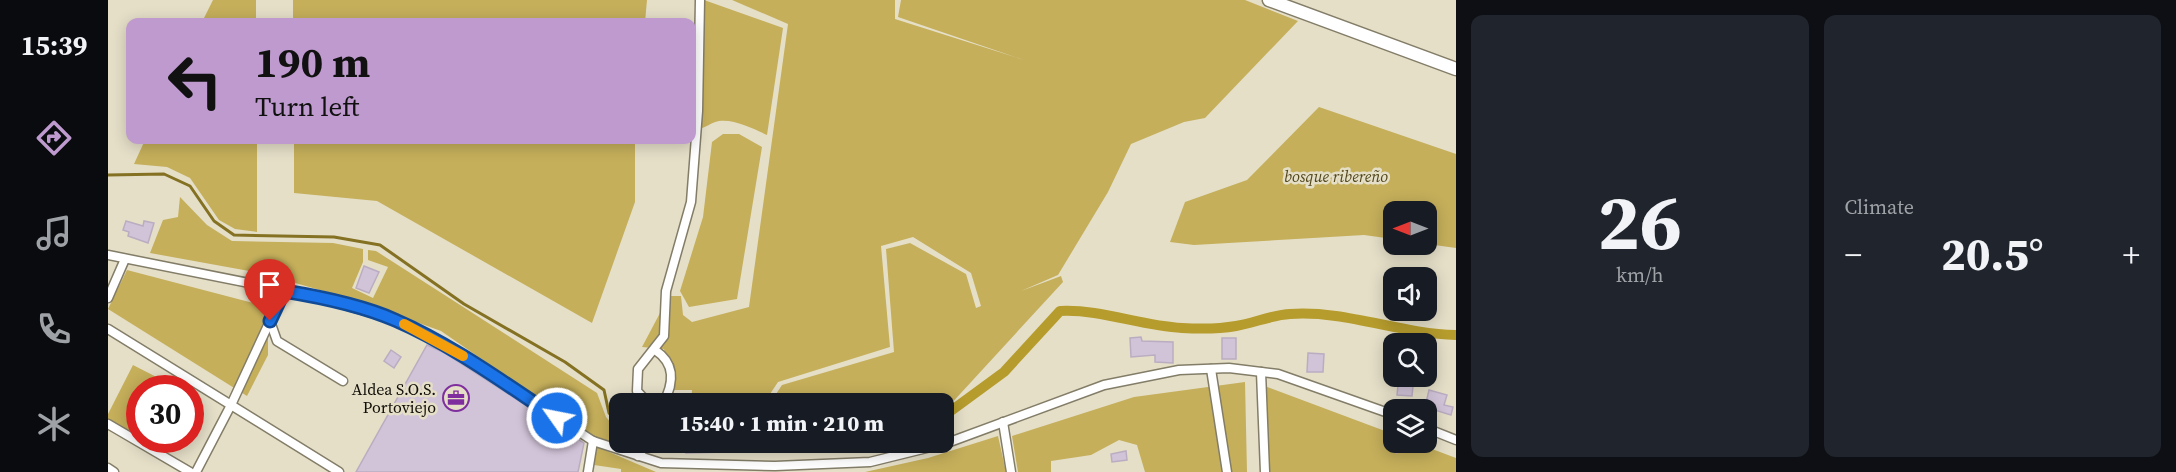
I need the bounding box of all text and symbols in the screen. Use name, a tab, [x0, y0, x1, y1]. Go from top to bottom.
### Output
text: 15:39	[21, 27, 87, 64]
text: 190 m	[255, 33, 370, 91]
icon: left	[156, 42, 234, 120]
text: Turn left	[255, 88, 359, 125]
icon: directions	[33, 117, 75, 159]
park label: bosque ribereño	[1284, 165, 1388, 187]
text: 26	[1597, 168, 1682, 275]
text: Climate	[1845, 193, 1914, 221]
north arrow	[1383, 201, 1437, 255]
map controls	[1383, 201, 1437, 453]
icon: music	[33, 212, 75, 254]
text: 20.5°	[1941, 223, 2044, 285]
text: −	[1845, 232, 1862, 277]
text: +	[2123, 232, 2140, 277]
pin	[244, 259, 295, 321]
text: km/h	[1616, 261, 1664, 289]
button: sound	[1383, 267, 1437, 321]
icon: arrive	[253, 268, 286, 301]
icon: phone	[33, 308, 75, 350]
button: search	[1383, 333, 1437, 387]
speed limit sign: 30	[126, 375, 204, 453]
place label: Aldea S.O.S. Portoviejo	[352, 378, 436, 418]
office icon: Aldea S.O.S. Portoviejo	[441, 383, 471, 413]
position arrow	[525, 386, 589, 450]
button: layers	[1383, 399, 1437, 453]
icon: climate	[33, 403, 75, 445]
text: 15:40 · 1 min · 210 m	[679, 408, 884, 438]

